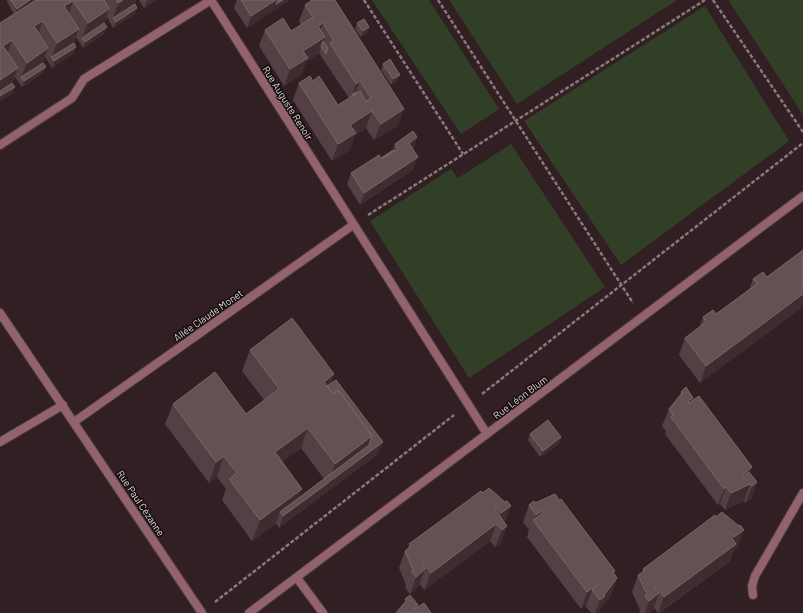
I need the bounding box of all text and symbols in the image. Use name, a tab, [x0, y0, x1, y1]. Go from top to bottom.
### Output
street label: Rue Auguste Renoir	[260, 64, 316, 143]
street label: Allée Claude Monet	[171, 286, 245, 343]
street label: Rue Léon Blum	[490, 373, 550, 421]
street label: Rue Paul Cézanne	[115, 468, 167, 538]

